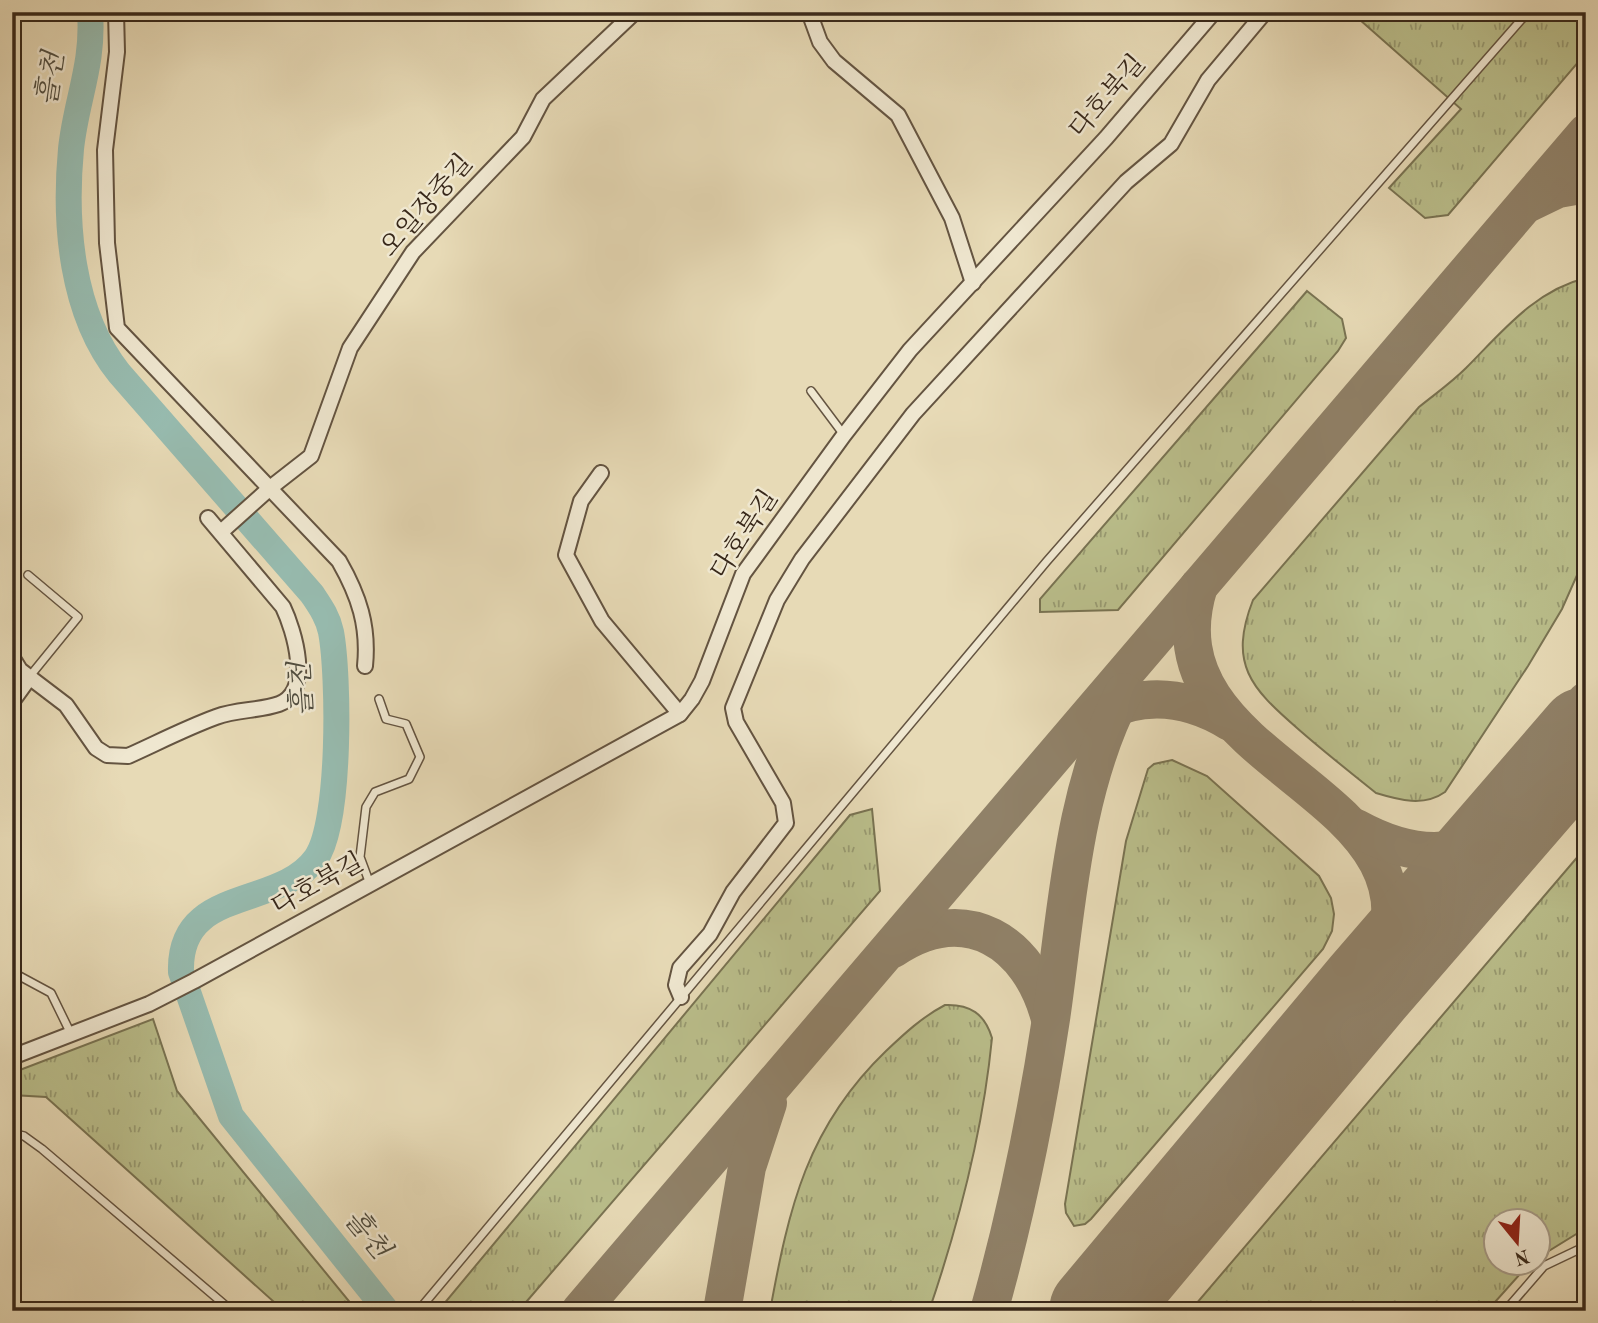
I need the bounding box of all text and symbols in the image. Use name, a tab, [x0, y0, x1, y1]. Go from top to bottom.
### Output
water label: 흘천	[31, 48, 70, 108]
street label: 다호북길	[1063, 49, 1151, 143]
street label: 오일장중길	[374, 149, 478, 262]
street label: 다호북길	[704, 484, 783, 584]
water label: 흘천	[285, 659, 318, 717]
street label: 다호북길	[266, 847, 368, 921]
water label: 흘천	[338, 1203, 397, 1266]
north arrow	[1482, 1208, 1552, 1278]
text: N	[1511, 1245, 1531, 1267]

